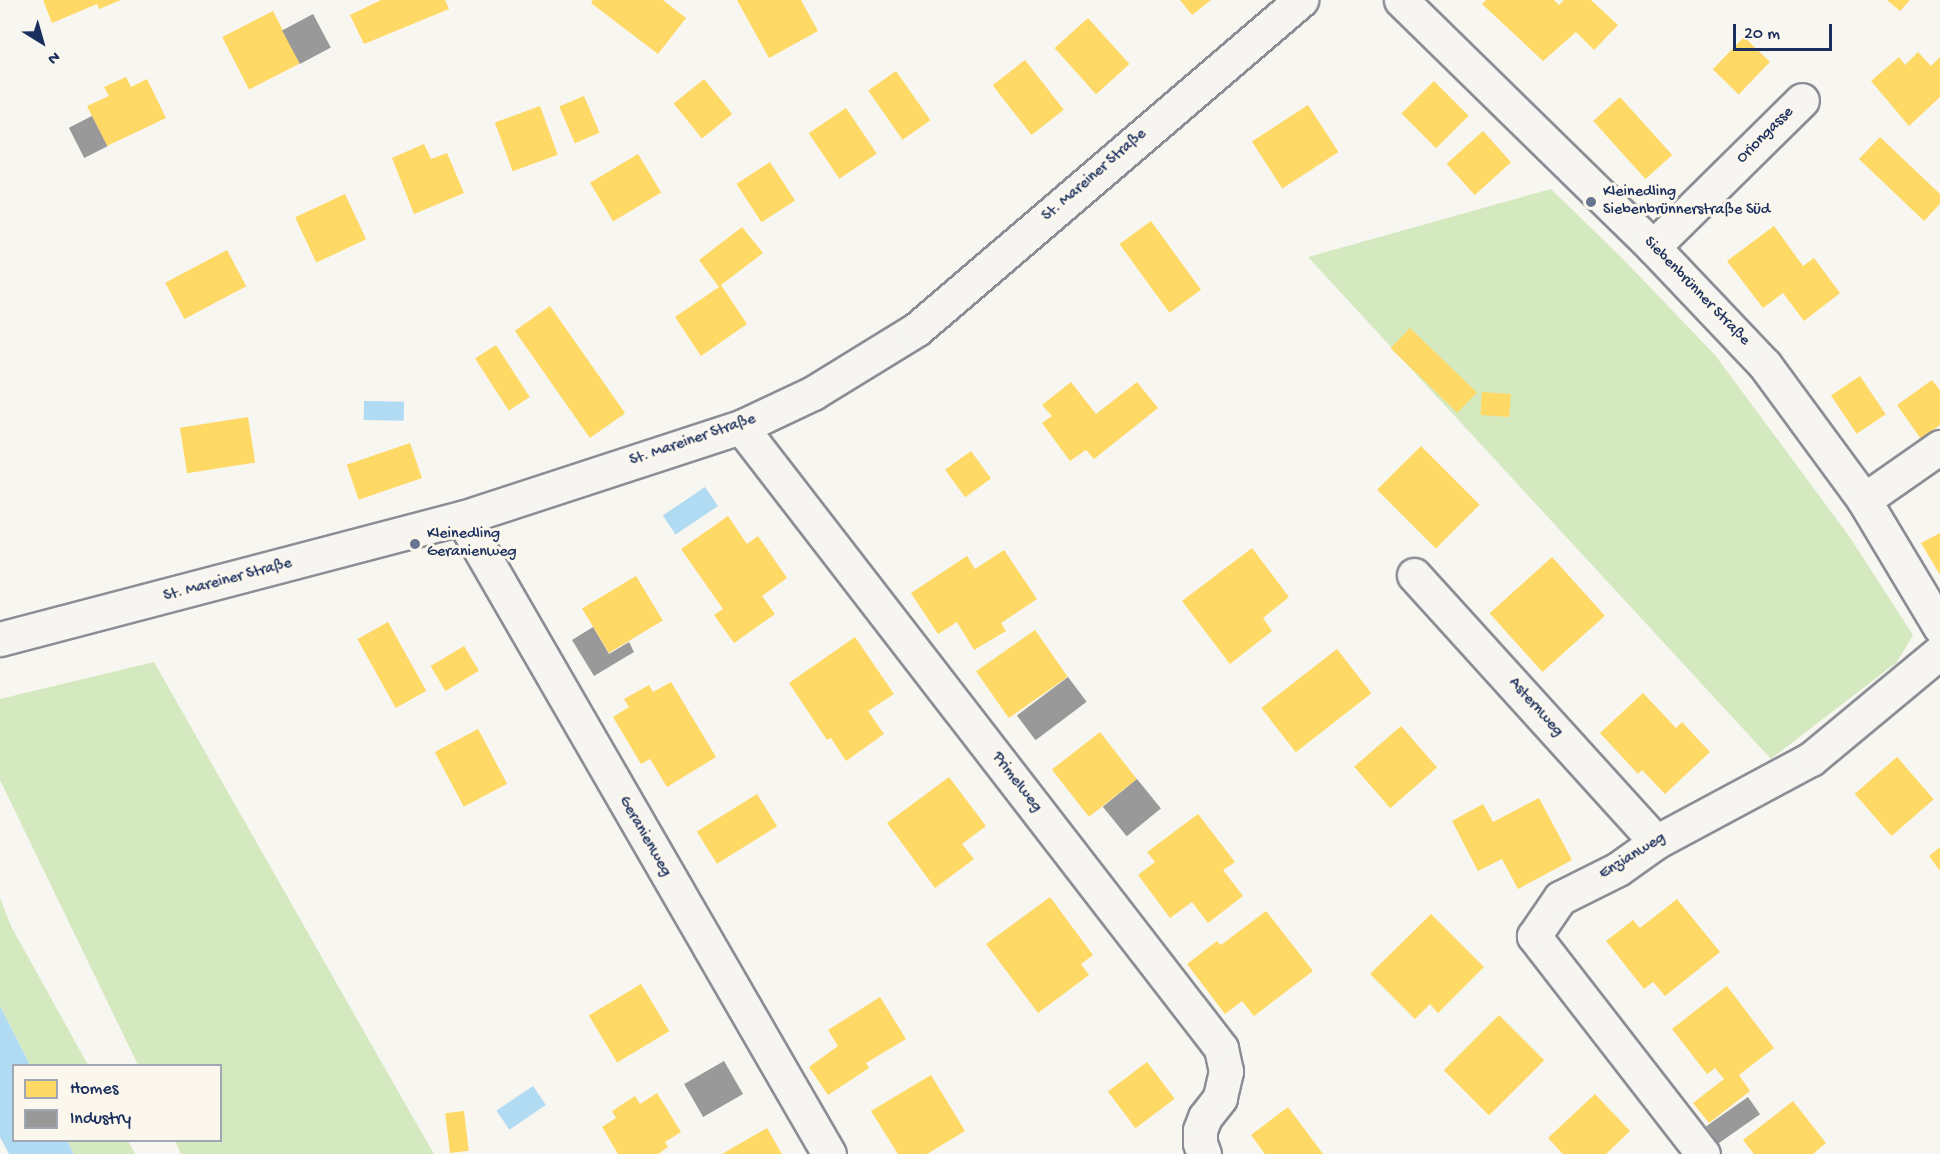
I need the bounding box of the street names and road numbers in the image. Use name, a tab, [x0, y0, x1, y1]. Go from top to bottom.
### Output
street label: Oriongasse	[1734, 104, 1798, 168]
street label: St. Mareiner Straße	[1039, 125, 1151, 227]
street label: Siebenbrünner Straße	[1639, 233, 1753, 351]
street label: St. Mareiner Straße	[627, 410, 759, 472]
street label: St. Mareiner Straße	[162, 555, 294, 607]
street label: Asternweg	[1503, 674, 1567, 742]
street label: Primelweg	[987, 749, 1045, 817]
street label: Geranienweg	[613, 793, 675, 881]
street label: Enzianweg	[1596, 829, 1670, 885]

